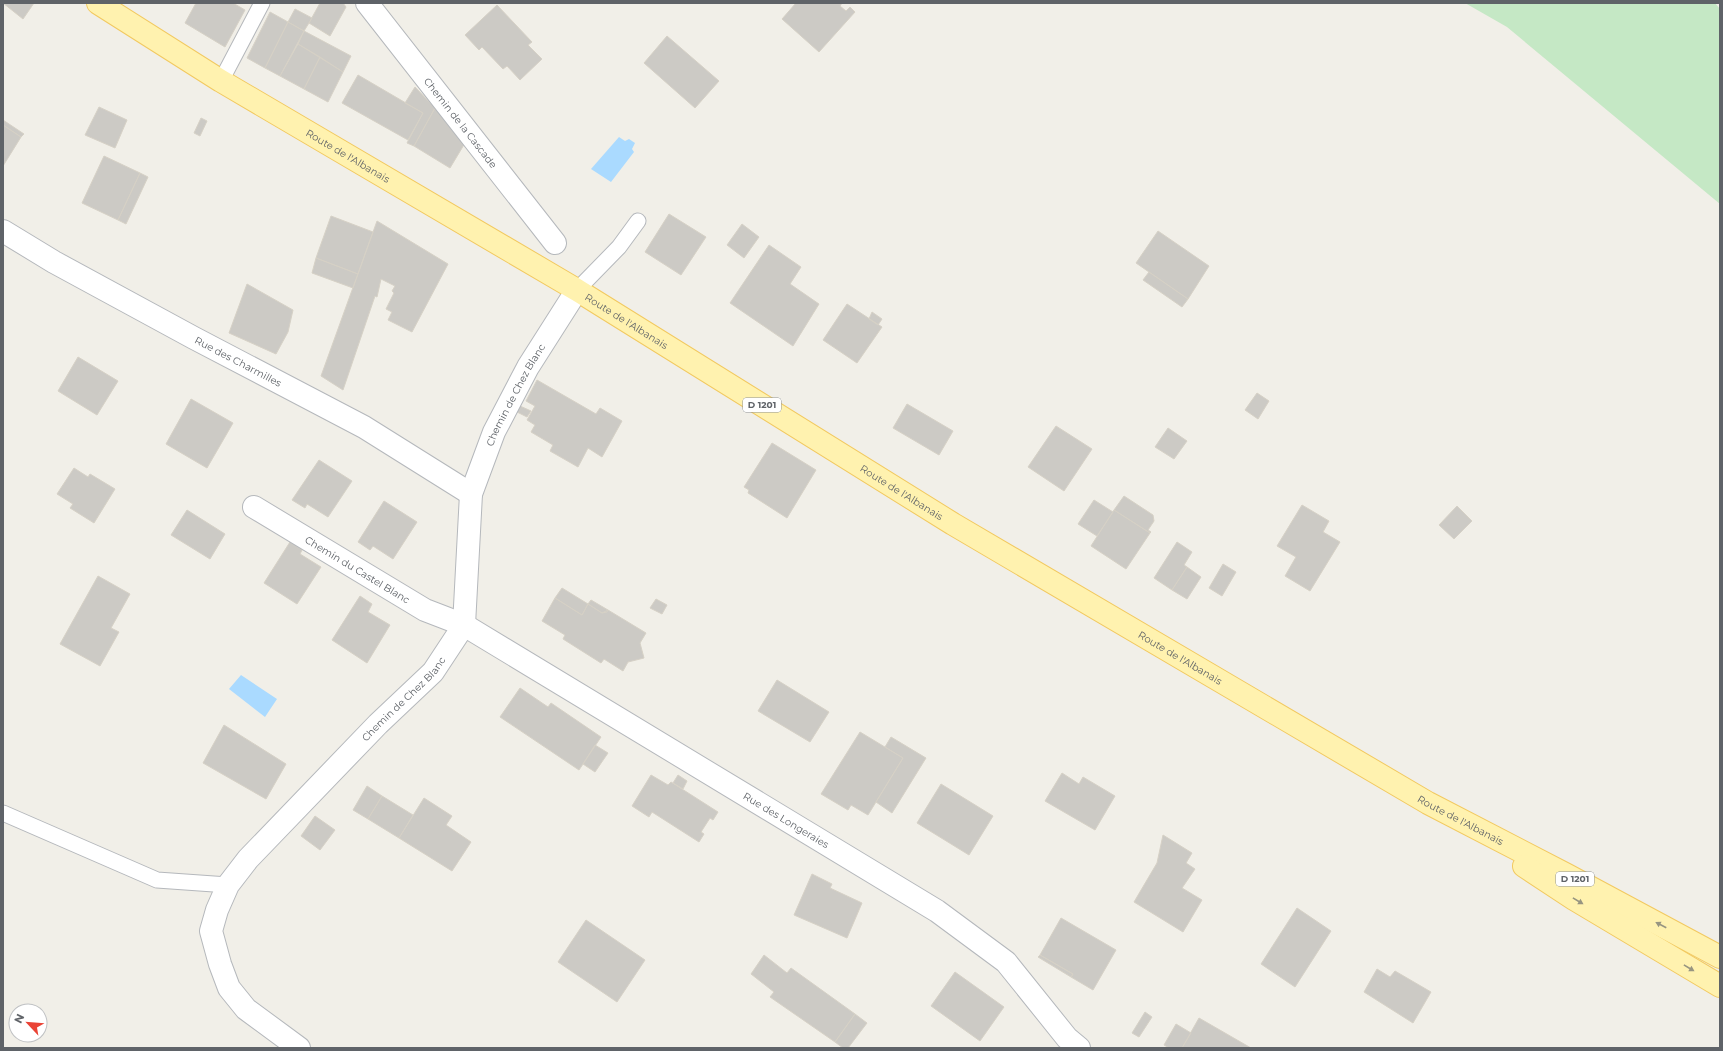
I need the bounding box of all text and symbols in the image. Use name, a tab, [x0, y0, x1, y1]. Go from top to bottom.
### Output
street label: Chemin de la Cascade	[421, 75, 500, 171]
street label: Route de l'Albanais	[303, 126, 392, 186]
street label: Route de l'Albanais	[583, 291, 670, 352]
street label: Rue des Charmilles	[192, 334, 284, 390]
street label: Chemin de Chez Blanc	[483, 341, 548, 448]
road number: D 1201	[743, 398, 781, 412]
street label: Route de l'Albanais	[858, 462, 946, 523]
street label: Chemin du Castel Blanc	[302, 533, 413, 607]
street label: Route de l'Albanais	[1136, 628, 1225, 688]
street label: Chemin de Chez Blanc	[359, 654, 449, 744]
street label: Rue des Longeraies	[741, 789, 831, 851]
street label: Route de l'Albanais	[1415, 792, 1506, 848]
road number: D 1201	[1556, 872, 1594, 886]
one-way arrow	[1572, 898, 1584, 905]
one-way arrow	[1655, 922, 1667, 929]
one-way arrow	[1683, 964, 1695, 971]
north arrow	[8, 1003, 48, 1043]
text: N	[11, 1012, 27, 1026]

